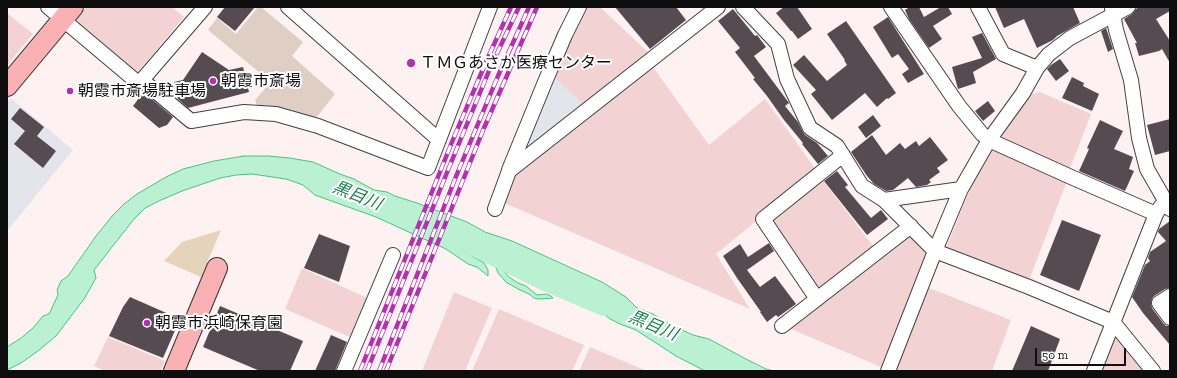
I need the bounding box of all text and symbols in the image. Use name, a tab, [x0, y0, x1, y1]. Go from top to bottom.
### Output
place label: ＴＭＧあさか医療センター	[420, 53, 612, 73]
marker: ＴＭＧあさか医療センター	[405, 57, 417, 69]
place label: 朝霞市斎場	[221, 71, 301, 91]
marker: 朝霞市斎場	[208, 76, 218, 86]
place label: 朝霞市斎場駐車場	[78, 81, 206, 101]
marker: 朝霞市斎場駐車場	[65, 86, 75, 96]
water label: 黒目川	[330, 177, 384, 215]
water label: 黒目川	[626, 307, 680, 345]
place label: 朝霞市浜崎保育園	[155, 313, 283, 333]
marker: 朝霞市浜崎保育園	[142, 318, 152, 328]
scale bar	[1037, 340, 1128, 366]
text: 50 m	[1042, 348, 1068, 362]

